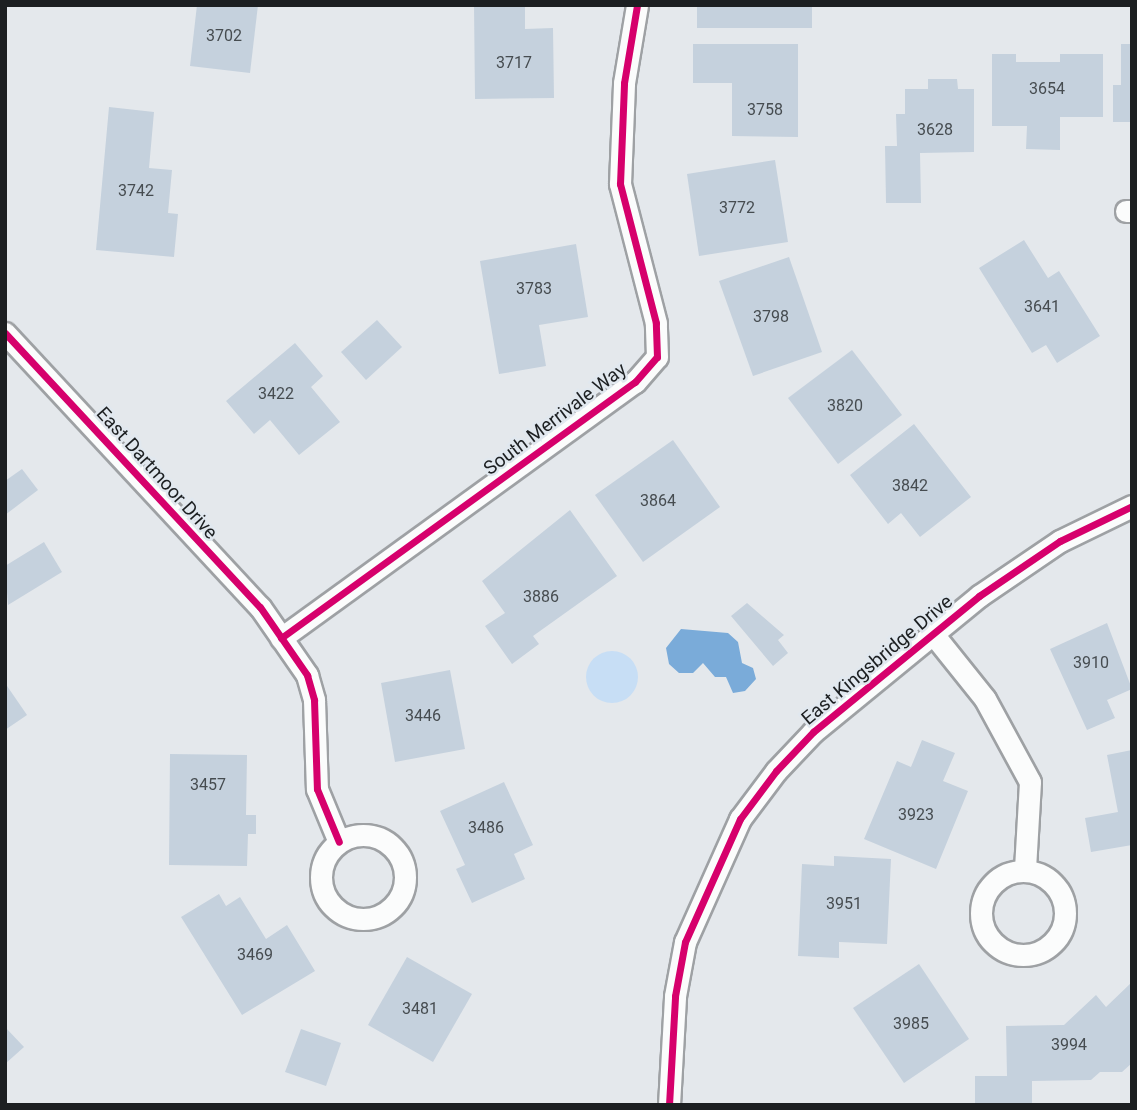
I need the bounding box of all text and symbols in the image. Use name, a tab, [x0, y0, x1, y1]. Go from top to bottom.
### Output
house number: 3702	[206, 26, 242, 46]
house number: 3717	[496, 53, 532, 73]
house number: 3654	[1029, 79, 1065, 99]
house number: 3758	[747, 100, 783, 120]
house number: 3628	[917, 120, 953, 140]
house number: 3742	[118, 181, 154, 201]
house number: 3772	[719, 198, 755, 218]
house number: 3783	[516, 279, 552, 299]
house number: 3641	[1024, 297, 1060, 317]
house number: 3798	[753, 307, 789, 327]
street label: South Merrivale Way	[479, 358, 631, 480]
house number: 3422	[258, 384, 294, 404]
house number: 3820	[827, 396, 863, 416]
street label: East Dartmoor Drive	[92, 402, 222, 544]
house number: 3842	[892, 476, 928, 496]
house number: 3864	[640, 491, 676, 511]
house number: 3886	[523, 587, 559, 607]
street label: East Kingsbridge Drive	[797, 590, 957, 730]
house number: 3910	[1073, 653, 1109, 673]
house number: 3446	[405, 706, 441, 726]
house number: 3457	[190, 775, 226, 795]
house number: 3923	[898, 805, 934, 825]
house number: 3486	[468, 818, 504, 838]
house number: 3951	[826, 894, 862, 914]
house number: 3469	[237, 945, 273, 965]
house number: 3481	[402, 999, 438, 1019]
house number: 3985	[893, 1014, 929, 1034]
house number: 3994	[1051, 1035, 1087, 1055]

